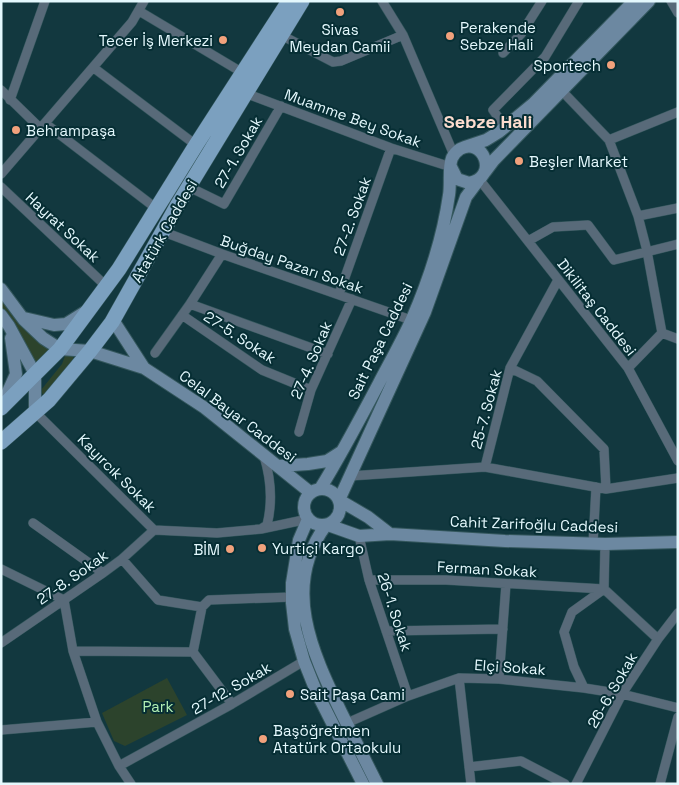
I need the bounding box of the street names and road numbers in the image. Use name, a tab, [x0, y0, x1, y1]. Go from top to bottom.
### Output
street label: Muamme Bey Sokak	[282, 84, 424, 152]
street label: 27-1. Sokak	[210, 113, 266, 191]
street label: 27-2. Sokak	[329, 174, 375, 258]
street label: Atatürk Caddesi	[127, 176, 201, 286]
street label: Hayrat Sokak	[22, 188, 104, 266]
street label: Buğday Pazarı Sokak	[218, 231, 366, 297]
street label: Dikilitaş Caddesi	[553, 255, 641, 359]
street label: Sait Paşa Caddesi	[343, 279, 417, 403]
street label: 27-5. Sokak	[200, 307, 280, 367]
street label: 27-4. Sokak	[286, 318, 336, 402]
street label: Celal Bayar Caddesi	[176, 366, 300, 466]
street label: 25-7. Sokak	[466, 367, 506, 451]
street label: Kayırcık Sokak	[74, 430, 160, 516]
street label: Cahit Zarifoğlu Caddesi	[450, 512, 618, 536]
street label: 27-8. Sokak	[33, 545, 111, 609]
street label: Ferman Sokak	[436, 557, 538, 581]
street label: 26-1. Sokak	[373, 570, 417, 654]
street label: 26-6. Sokak	[583, 649, 641, 731]
street label: Elçi Sokak	[474, 655, 546, 679]
street label: 27-12. Sokak	[188, 658, 274, 718]

